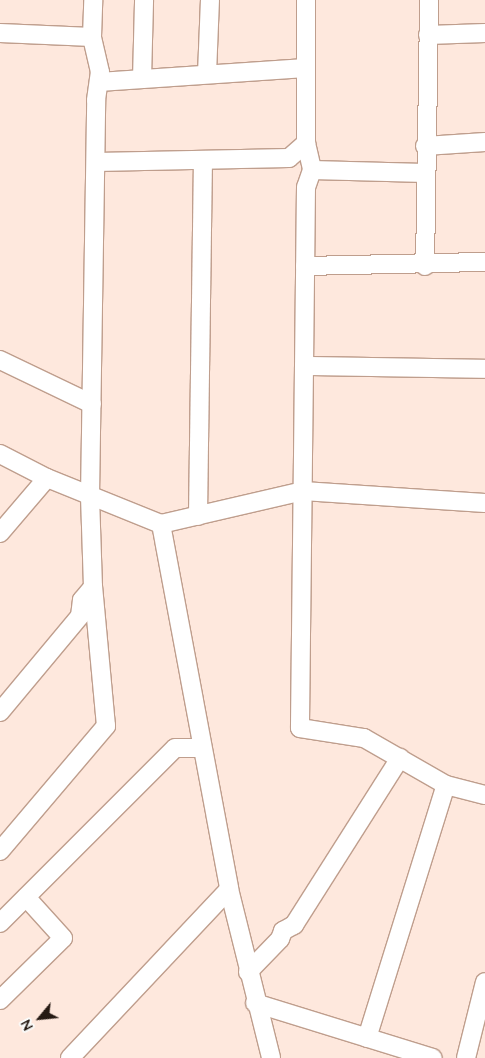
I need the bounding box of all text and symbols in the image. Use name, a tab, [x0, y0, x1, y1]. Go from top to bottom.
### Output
north arrow	[15, 993, 65, 1043]
text: N	[16, 1016, 37, 1034]

